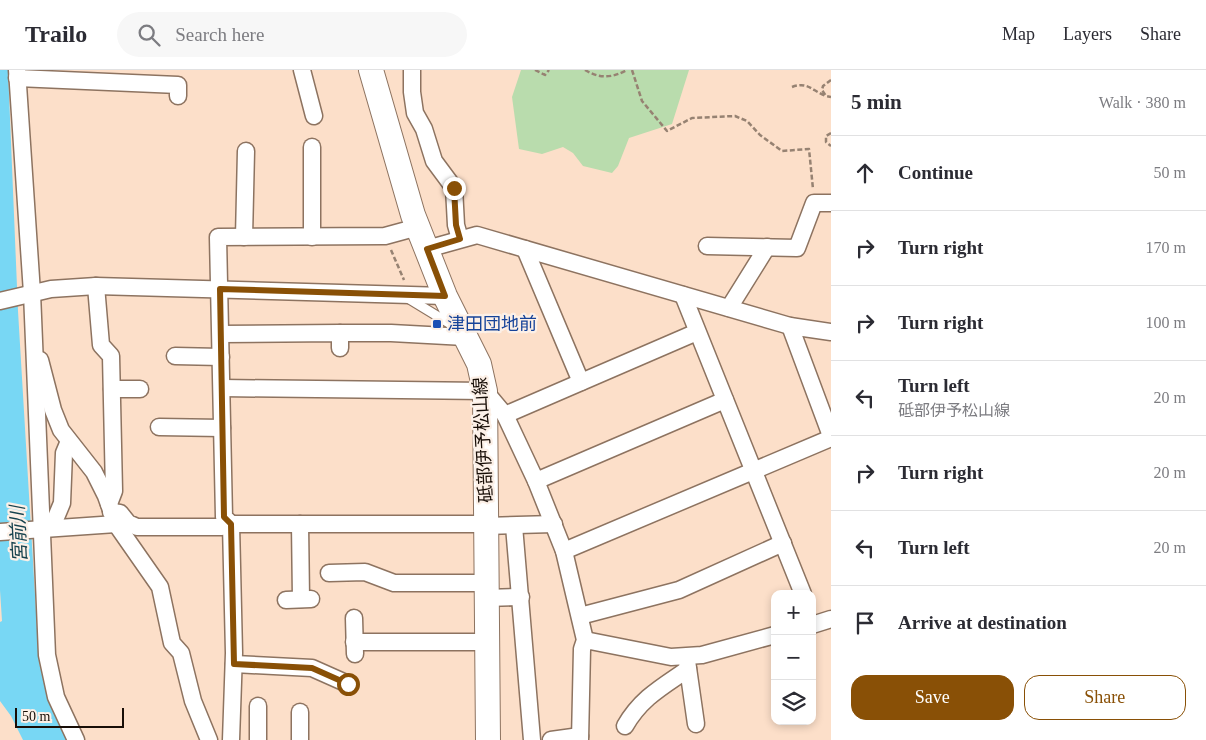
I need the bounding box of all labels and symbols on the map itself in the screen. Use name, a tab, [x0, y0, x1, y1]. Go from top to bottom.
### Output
route end	[443, 177, 466, 200]
place label: 津田団地前	[447, 314, 537, 334]
marker: 津田団地前	[431, 318, 443, 330]
street label: 砥部伊予松山線	[470, 377, 496, 503]
water label: 宮前川	[6, 503, 30, 563]
route start	[337, 673, 360, 696]
scale bar	[15, 705, 124, 728]

